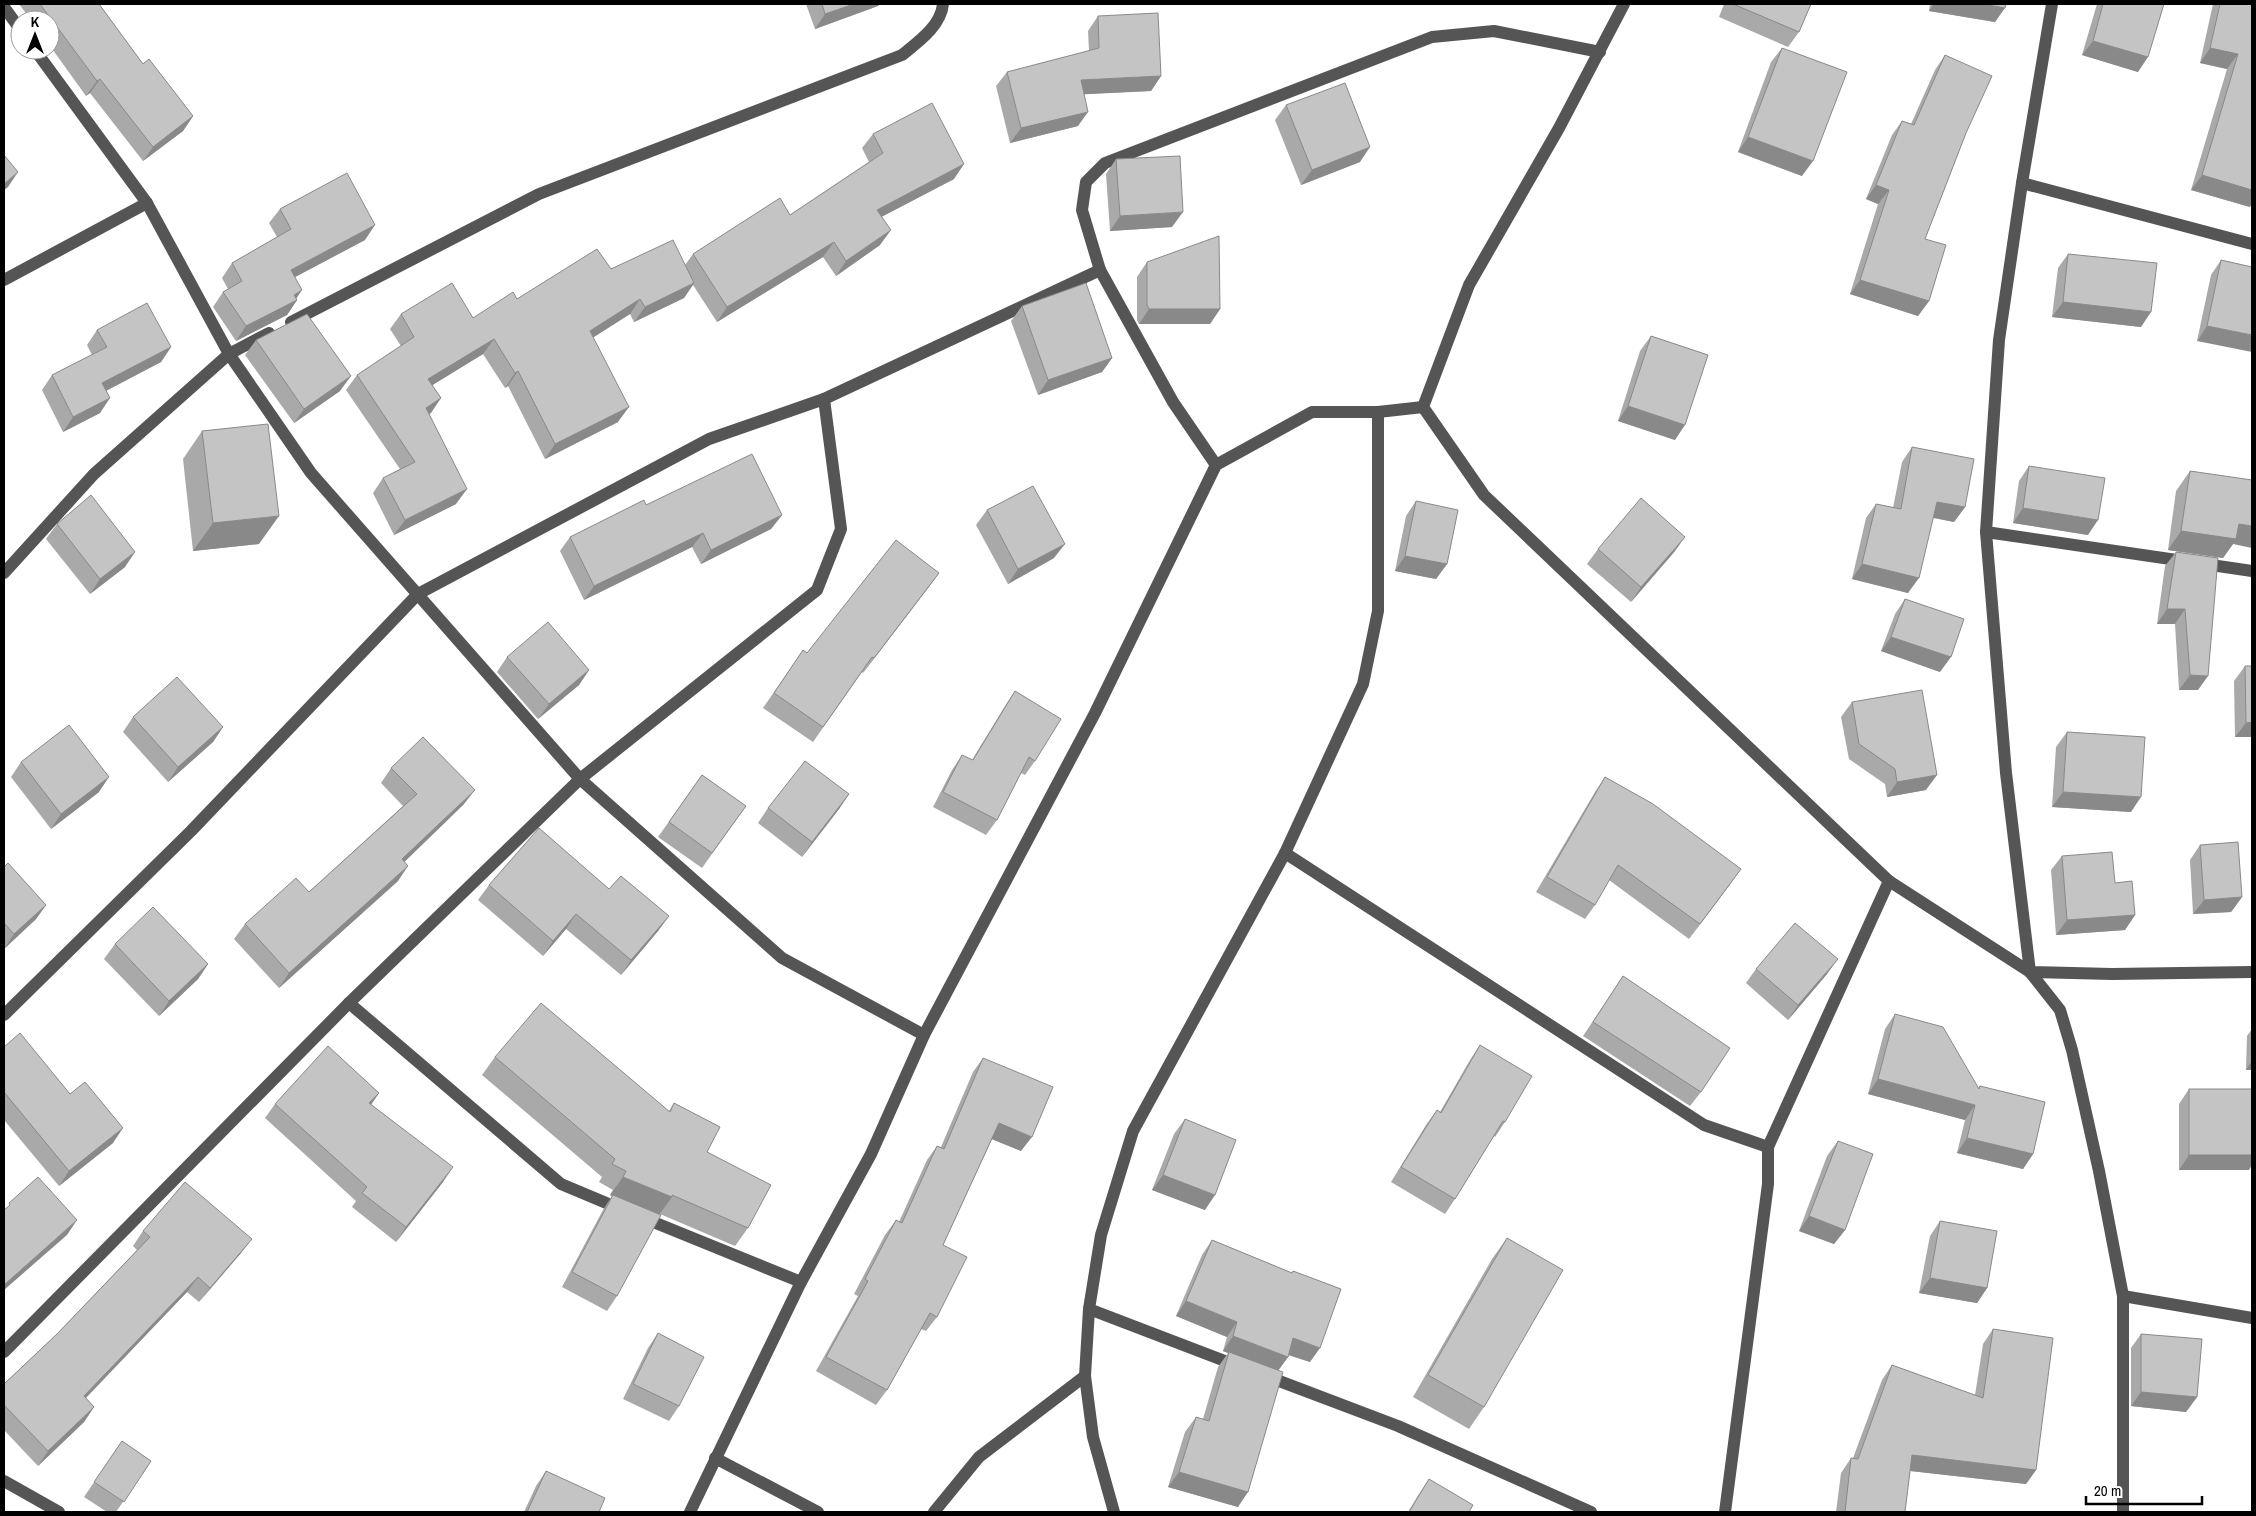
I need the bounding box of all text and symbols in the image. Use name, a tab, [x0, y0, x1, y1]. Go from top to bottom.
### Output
north arrow	[10, 10, 60, 60]
text: K	[31, 13, 40, 31]
scale bar	[2086, 1474, 2202, 1506]
text: 20 m	[2094, 1480, 2121, 1501]

